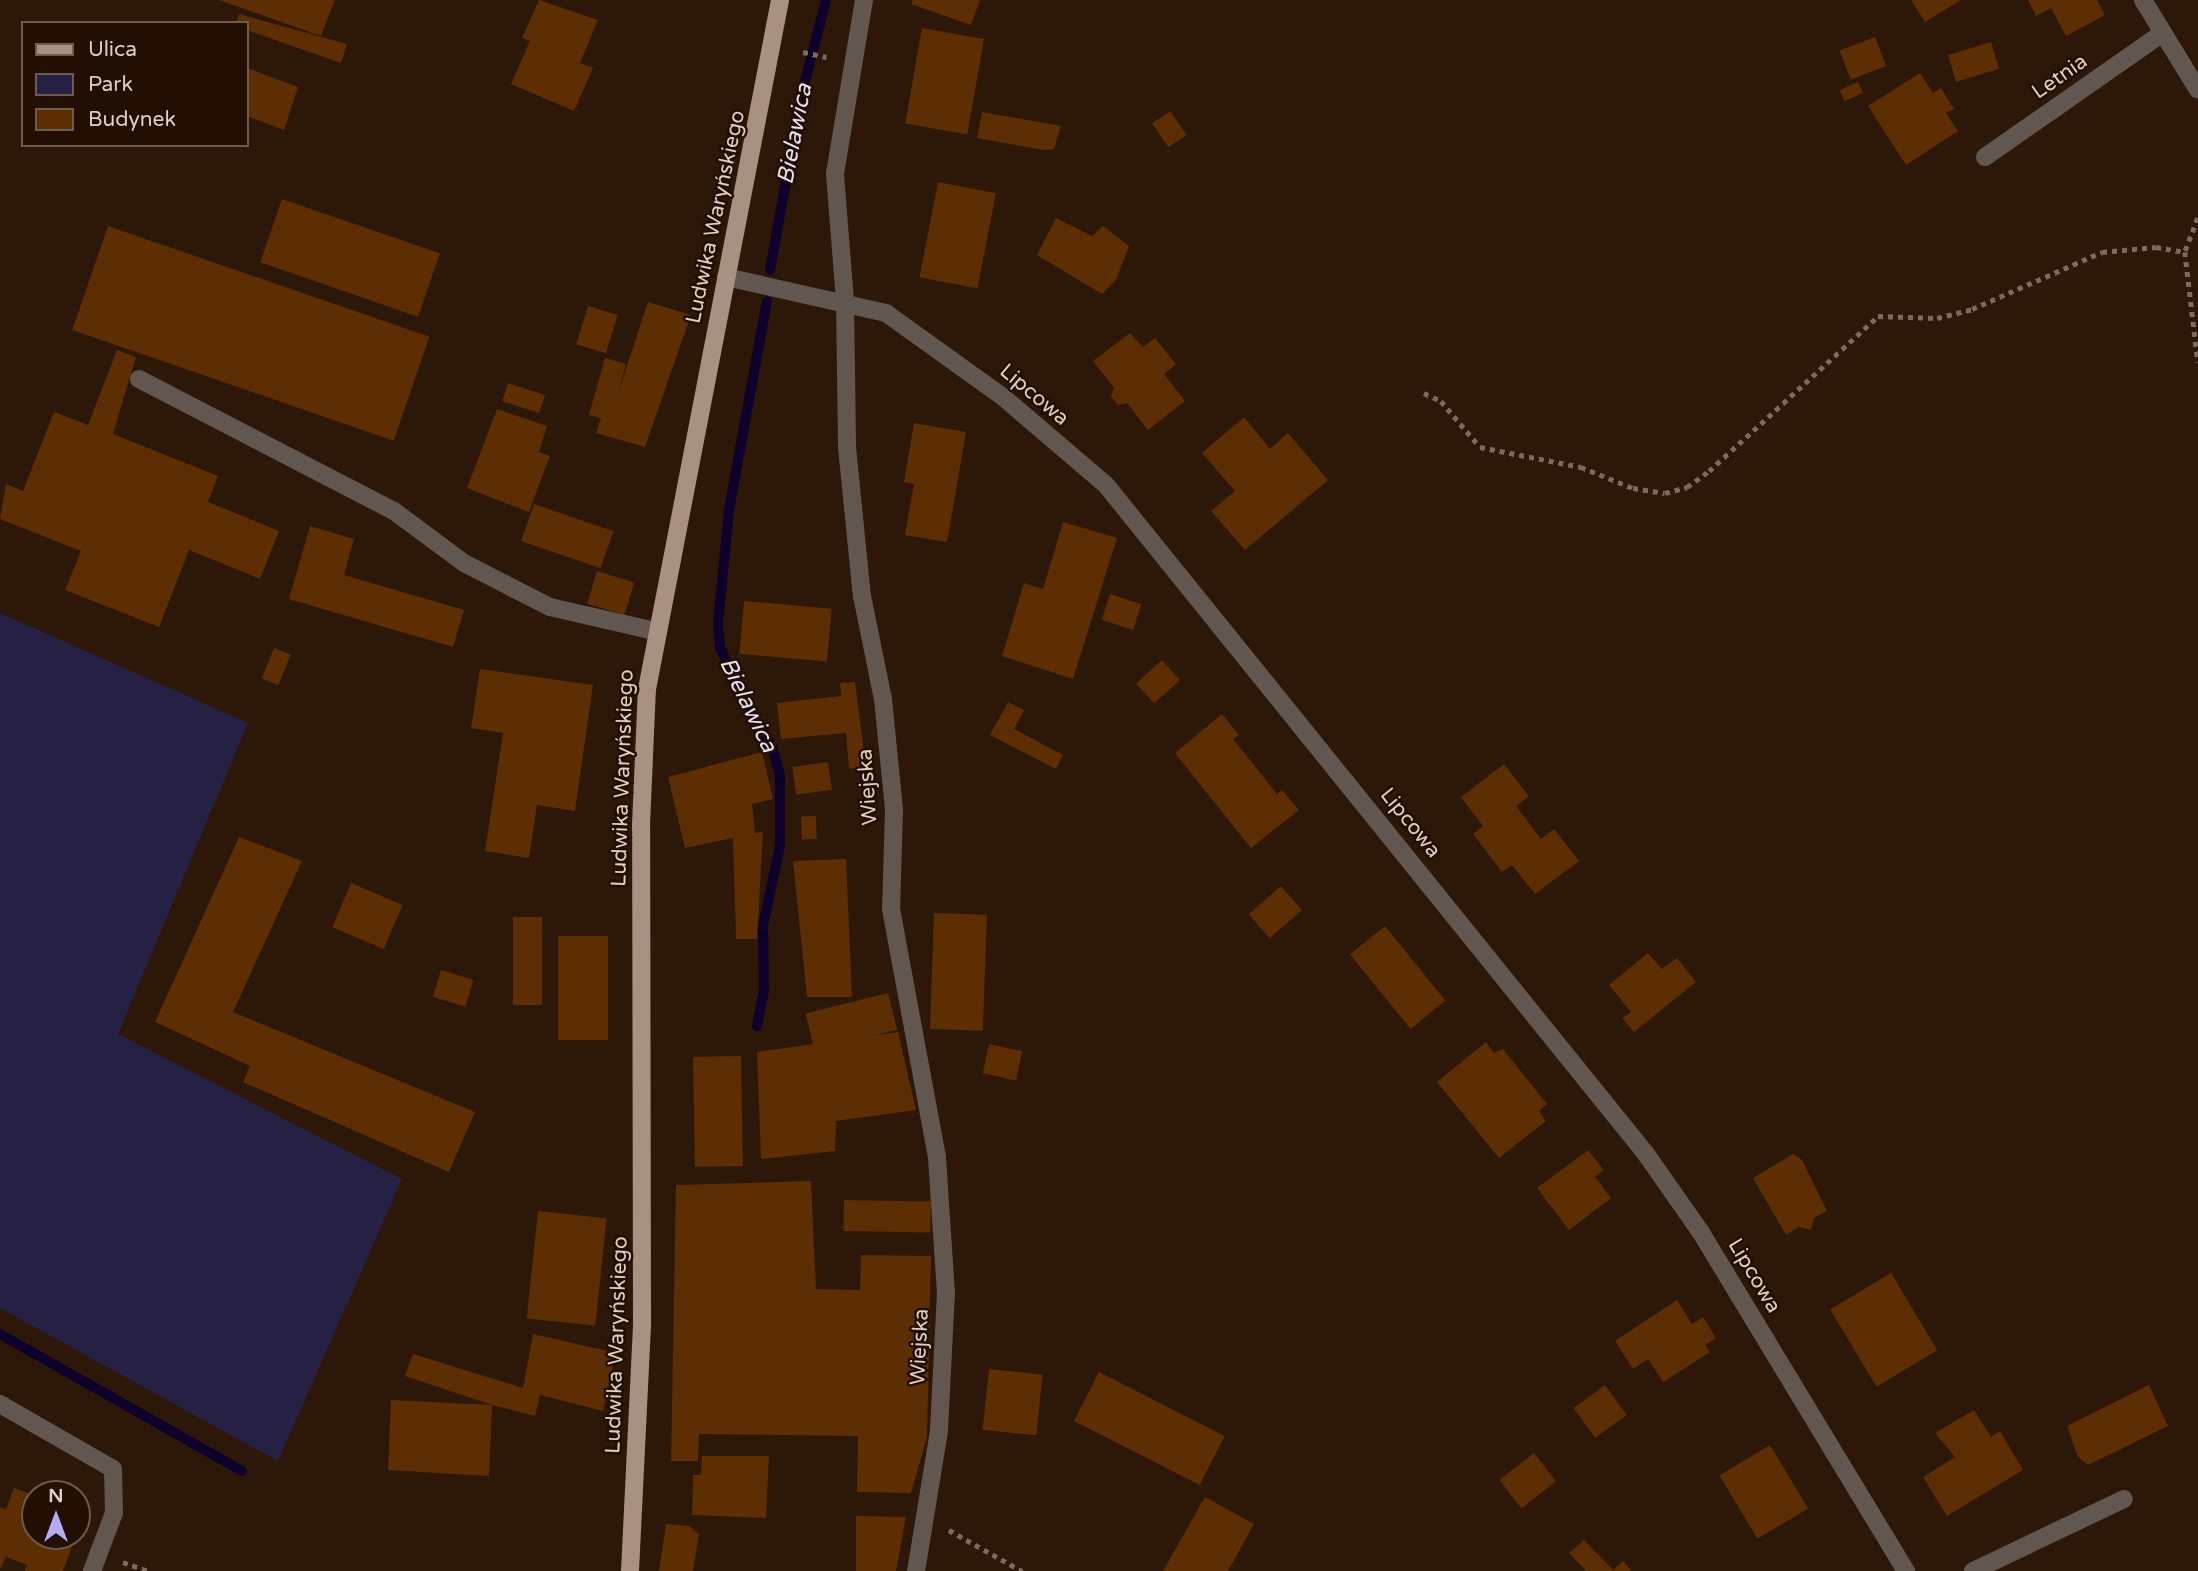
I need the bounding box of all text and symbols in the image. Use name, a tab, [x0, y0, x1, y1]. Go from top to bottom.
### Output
legend	[21, 21, 248, 147]
text: Ulica	[88, 37, 137, 62]
street label: Letnia	[2027, 49, 2093, 105]
text: Park	[88, 72, 133, 97]
water label: Bielawica	[772, 81, 818, 187]
text: Budynek	[88, 107, 176, 132]
street label: Ludwika Waryńskiego	[681, 108, 751, 326]
street label: Lipcowa	[994, 359, 1074, 431]
water label: Bielawica	[713, 653, 783, 757]
street label: Ludwika Waryńskiego	[607, 669, 639, 887]
street label: Wiejska	[853, 748, 883, 826]
street label: Lipcowa	[1374, 783, 1446, 863]
street label: Lipcowa	[1722, 1234, 1786, 1318]
street label: Ludwika Waryńskiego	[601, 1236, 633, 1454]
street label: Wiejska	[905, 1308, 935, 1386]
north arrow	[21, 1480, 91, 1550]
text: N	[48, 1485, 64, 1507]

